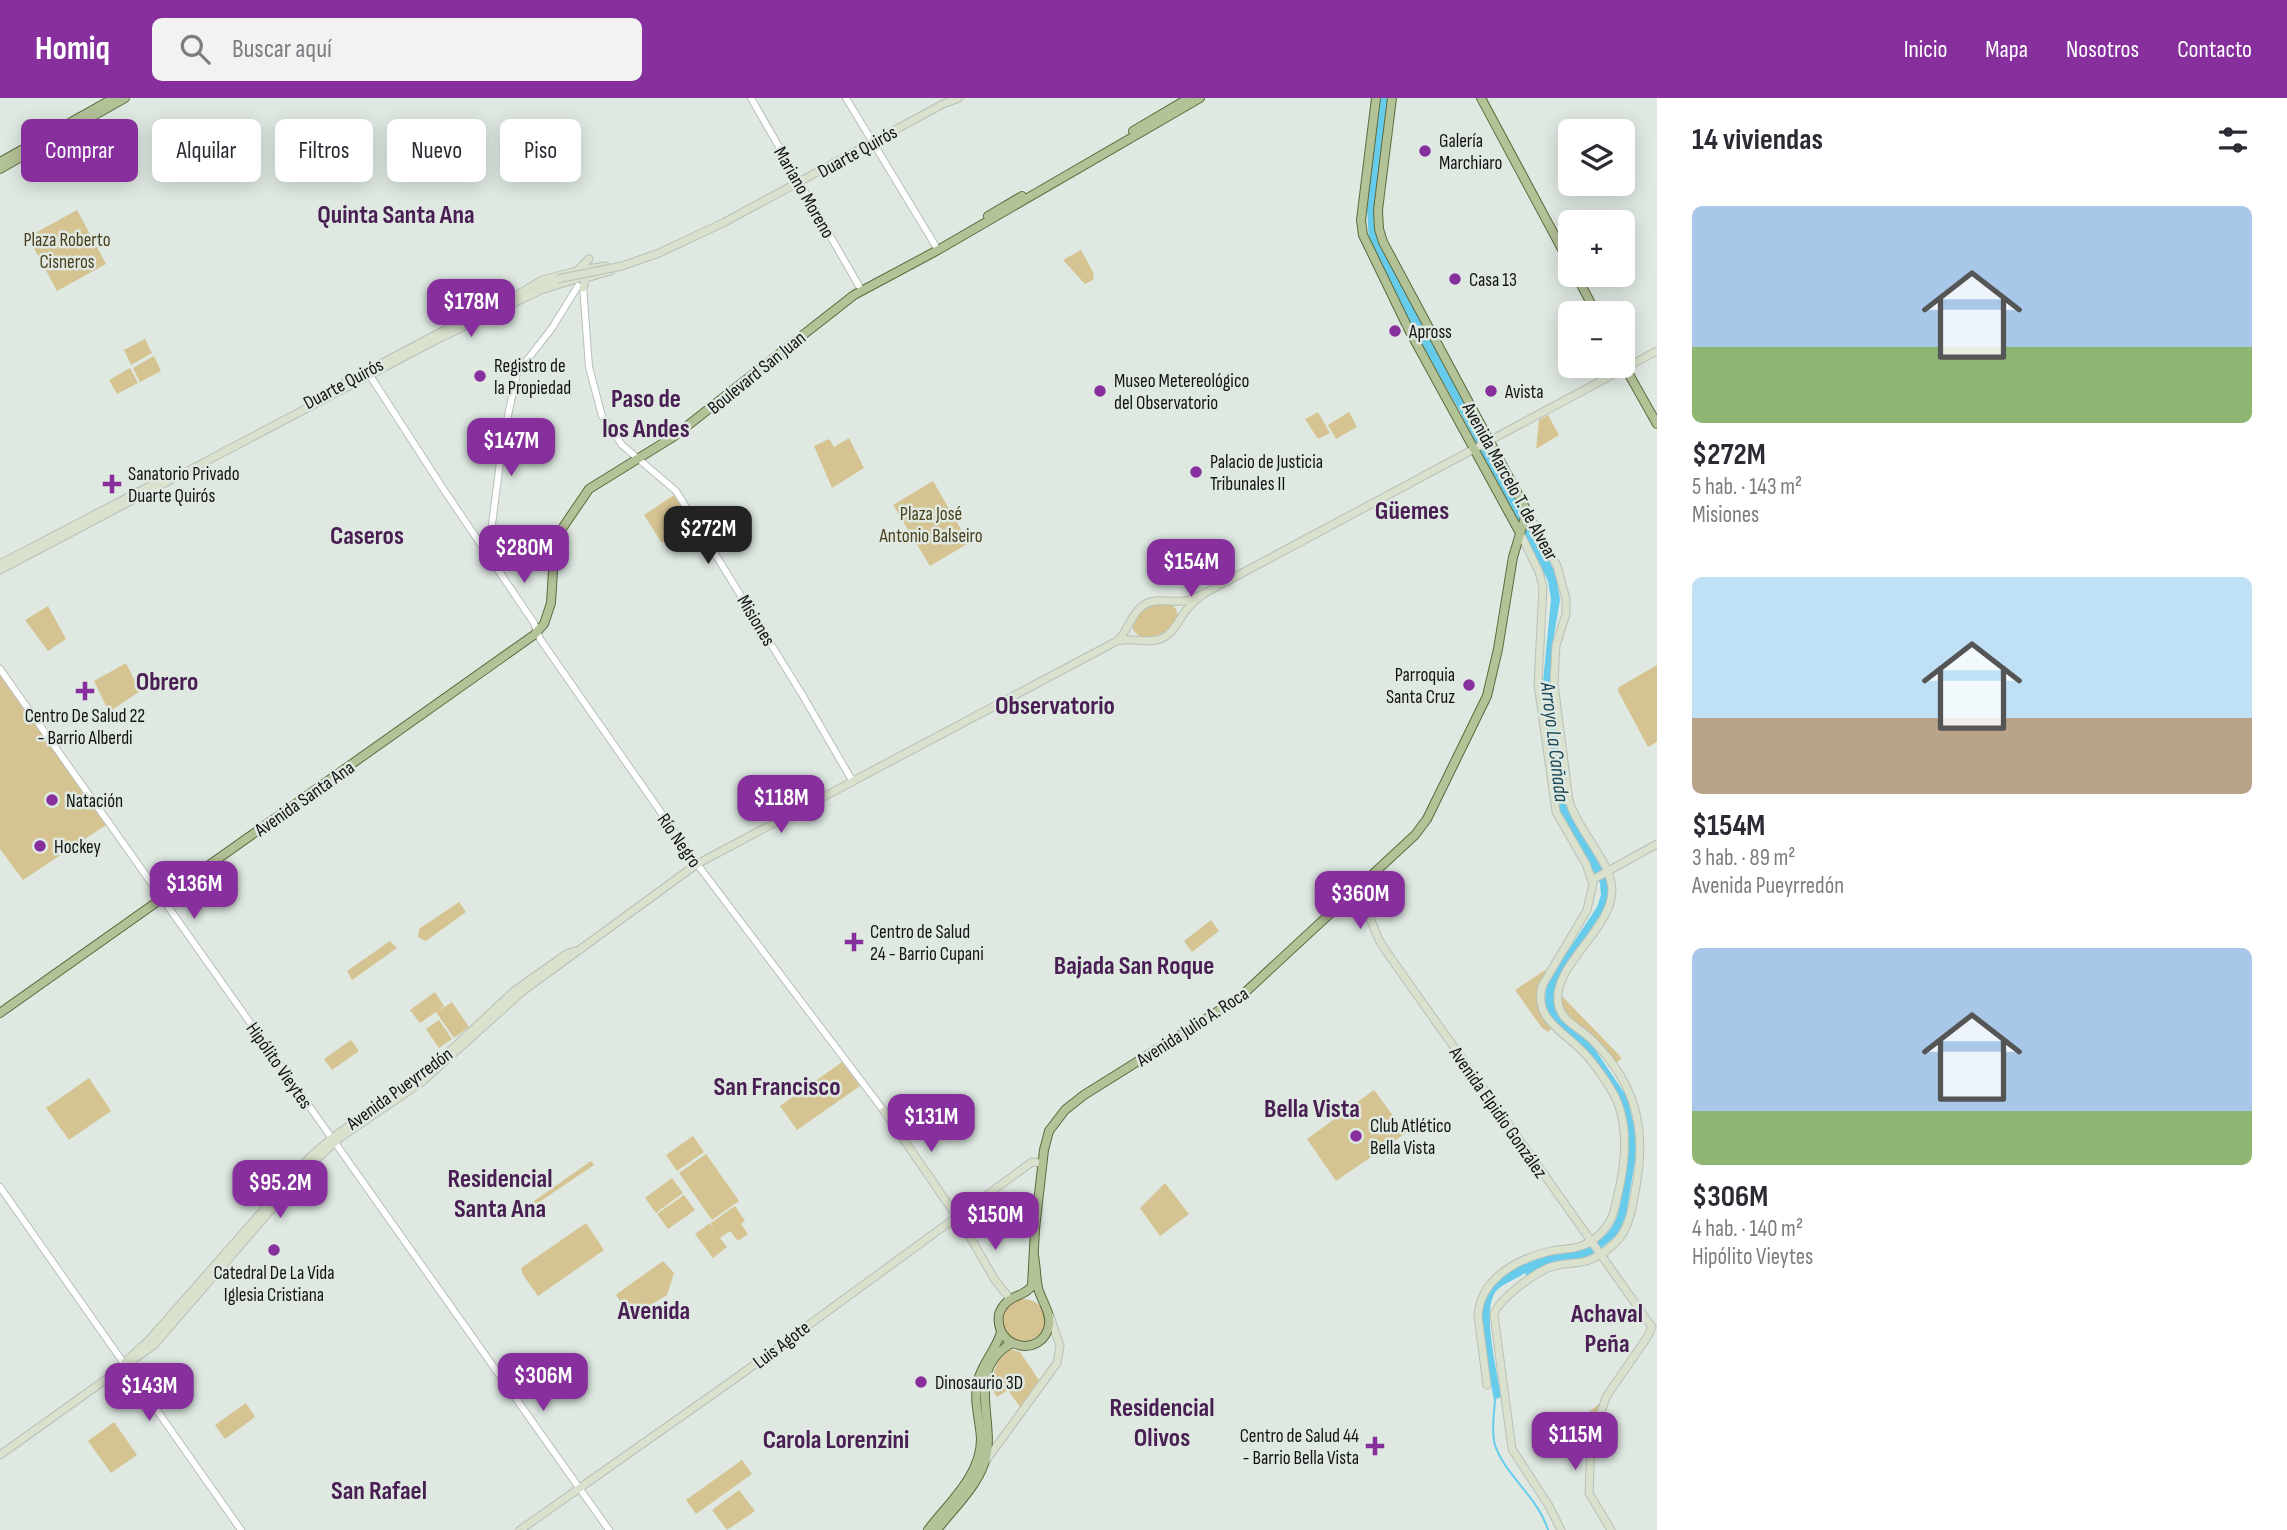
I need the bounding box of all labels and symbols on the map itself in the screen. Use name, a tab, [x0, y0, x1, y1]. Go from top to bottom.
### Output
street label: Duarte Quirós	[814, 121, 902, 184]
place label: Galería Marchiaro	[1439, 130, 1502, 175]
street label: Mariano Moreno	[768, 143, 839, 243]
marker: Galería Marchiaro	[1417, 143, 1433, 159]
district label: Quinta Santa Ana	[317, 200, 475, 231]
park label: Plaza Roberto Cisneros	[23, 229, 111, 274]
place label: Casa 13	[1469, 269, 1517, 292]
marker: Casa 13	[1447, 271, 1463, 287]
pin: $178M	[422, 280, 520, 339]
place label: Apross	[1408, 321, 1452, 344]
marker: Apross	[1387, 323, 1403, 339]
street label: Boulevard San Juan	[703, 327, 811, 420]
street label: Duarte Quirós	[300, 354, 388, 415]
place label: Registro de la Propiedad	[494, 355, 571, 400]
marker: Registro de la Propiedad	[472, 368, 488, 384]
place label: Museo Metereológico del Observatorio	[1114, 370, 1249, 415]
place label: Avista	[1504, 381, 1544, 404]
marker: Museo Metereológico del Observatorio	[1092, 383, 1108, 399]
marker: Avista	[1483, 383, 1499, 399]
district label: Paso de los Andes	[602, 384, 690, 445]
street label: Avenida Marcelo T. de Alvear	[1456, 398, 1563, 565]
pin: $147M	[462, 418, 560, 478]
place label: Palacio de Justicia Tribunales II	[1210, 451, 1323, 496]
place label: Sanatorio Privado Duarte Quirós	[128, 463, 240, 508]
marker: Palacio de Justicia Tribunales II	[1188, 464, 1204, 480]
marker: Sanatorio Privado Duarte Quirós	[102, 474, 122, 494]
district label: Güemes	[1375, 496, 1449, 527]
park label: Plaza José Antonio Balseiro	[878, 503, 983, 548]
pin: $272M	[659, 506, 757, 566]
district label: Caseros	[330, 521, 404, 552]
pin: $280M	[475, 526, 573, 585]
pin: $154M	[1142, 540, 1240, 599]
street label: Misiones	[732, 591, 780, 651]
place label: Parroquia Santa Cruz	[1386, 664, 1455, 709]
district label: Obrero	[136, 667, 198, 698]
marker: Parroquia Santa Cruz	[1461, 677, 1477, 693]
water label: Arroyo La Cañada	[1535, 680, 1574, 804]
marker: Centro De Salud 22 - Barrio Alberdi	[75, 681, 95, 701]
district label: Observatorio	[995, 691, 1115, 722]
place label: Centro De Salud 22 - Barrio Alberdi	[25, 705, 145, 750]
street label: Avenida Santa Ana	[250, 756, 359, 843]
pin: $118M	[732, 776, 830, 835]
place label: Natación	[66, 790, 123, 813]
marker: Natación	[44, 792, 60, 808]
street label: Río Negro	[652, 809, 706, 873]
place label: Hockey	[54, 836, 102, 859]
marker: Hockey	[32, 838, 48, 854]
pin: $136M	[145, 862, 243, 921]
pin: $360M	[1311, 872, 1409, 931]
place label: Centro de Salud 24 - Barrio Cupani	[870, 921, 984, 966]
marker: Centro de Salud 24 - Barrio Cupani	[844, 932, 864, 952]
district label: Bajada San Roque	[1054, 951, 1214, 982]
street label: Avenida Julio A. Roca	[1132, 983, 1253, 1073]
street label: Hipólito Vieytes	[241, 1018, 317, 1114]
street label: Avenida Elpidio González	[1443, 1042, 1552, 1183]
street label: Avenida Pueyrredón	[341, 1043, 457, 1136]
district label: San Francisco	[714, 1072, 840, 1103]
pin: $131M	[882, 1094, 980, 1154]
district label: Bella Vista	[1264, 1094, 1360, 1125]
place label: Club Atlético Bella Vista	[1370, 1115, 1451, 1160]
marker: Club Atlético Bella Vista	[1348, 1128, 1364, 1144]
pin: $95.2M	[223, 1160, 337, 1220]
district label: Residencial Santa Ana	[447, 1164, 553, 1225]
pin: $150M	[946, 1192, 1044, 1252]
marker: Catedral De La Vida Iglesia Cristiana	[266, 1242, 282, 1258]
place label: Catedral De La Vida Iglesia Cristiana	[213, 1262, 335, 1307]
district label: Avenida	[617, 1296, 690, 1327]
district label: Achaval Peña	[1570, 1299, 1643, 1360]
street label: Luis Agote	[749, 1316, 815, 1374]
pin: $306M	[494, 1354, 592, 1413]
pin: $143M	[100, 1364, 198, 1423]
place label: Dinosaurio 3D	[935, 1372, 1023, 1395]
marker: Dinosaurio 3D	[913, 1374, 929, 1390]
district label: Residencial Olivos	[1109, 1393, 1215, 1454]
pin: $115M	[1526, 1412, 1624, 1472]
district label: Carola Lorenzini	[763, 1425, 909, 1456]
place label: Centro de Salud 44 - Barrio Bella Vista	[1240, 1425, 1359, 1470]
marker: Centro de Salud 44 - Barrio Bella Vista	[1365, 1436, 1385, 1456]
district label: San Rafael	[331, 1476, 427, 1507]

